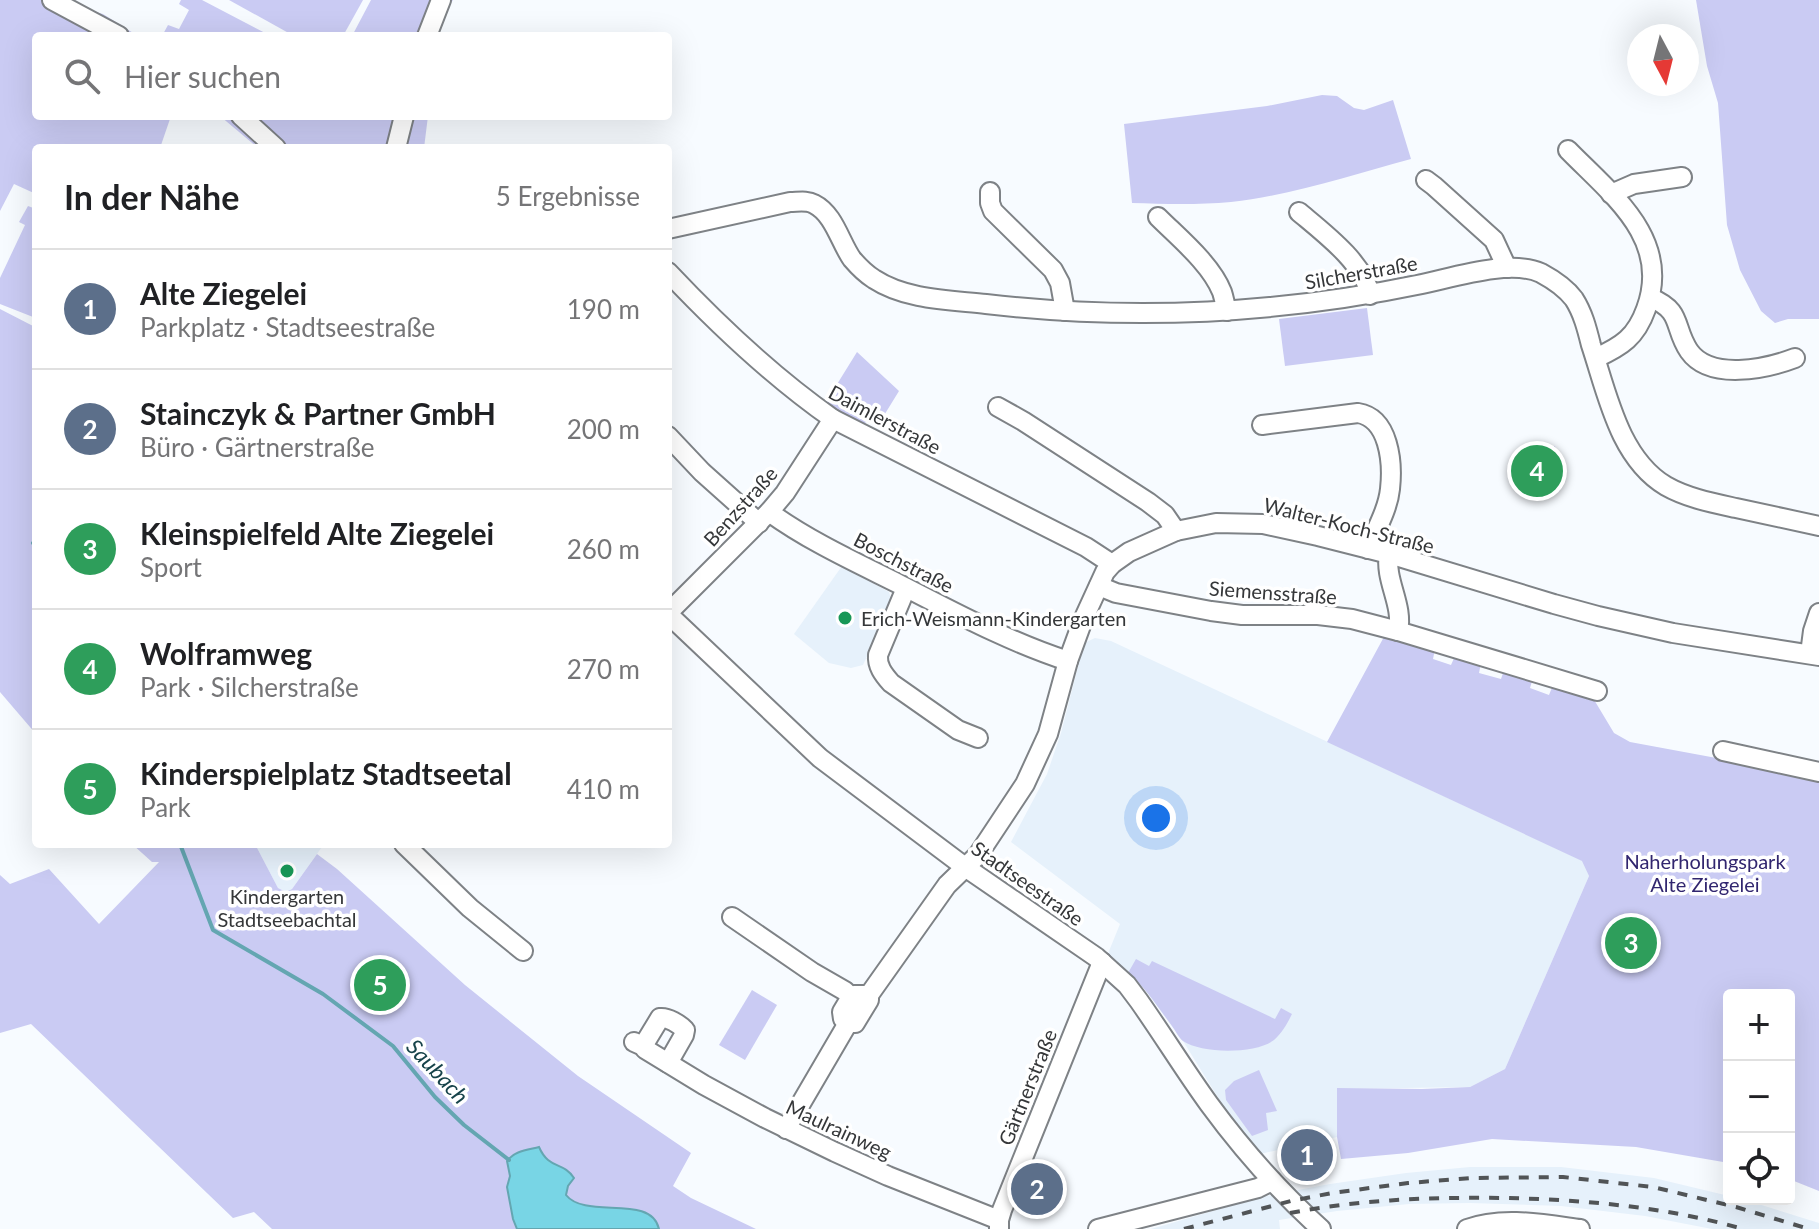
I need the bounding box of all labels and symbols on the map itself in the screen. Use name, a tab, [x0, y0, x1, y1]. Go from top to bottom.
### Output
north arrow	[1627, 24, 1699, 96]
street label: Silcherstraße	[1303, 250, 1419, 294]
street label: Daimlerstraße	[825, 379, 945, 459]
pin: 4	[1511, 441, 1563, 501]
street label: Benzstraße	[698, 461, 782, 551]
street label: Walter-Koch-Straße	[1261, 492, 1437, 558]
street label: Boschstraße	[850, 527, 958, 597]
street label: Siemensstraße	[1208, 576, 1338, 608]
place label: Erich-Weismann-Kindergarten	[861, 606, 1126, 630]
marker: Erich-Weismann-Kindergarten	[836, 609, 854, 627]
your location	[1136, 798, 1176, 838]
street label: Stadtseestraße	[968, 836, 1088, 930]
park label: Naherholungspark Alte Ziegelei	[1624, 849, 1786, 896]
marker: Kindergarten Stadtseebachtal	[278, 862, 296, 880]
place label: Kindergarten Stadtseebachtal	[217, 884, 357, 931]
pin: 3	[1605, 913, 1657, 973]
pin: 5	[354, 955, 406, 1015]
street label: Gärtnerstraße	[993, 1026, 1061, 1148]
water label: Saubach	[401, 1033, 475, 1109]
street label: Maulrainweg	[782, 1094, 896, 1164]
pin: 1	[1281, 1125, 1333, 1185]
pin: 2	[1011, 1159, 1063, 1219]

